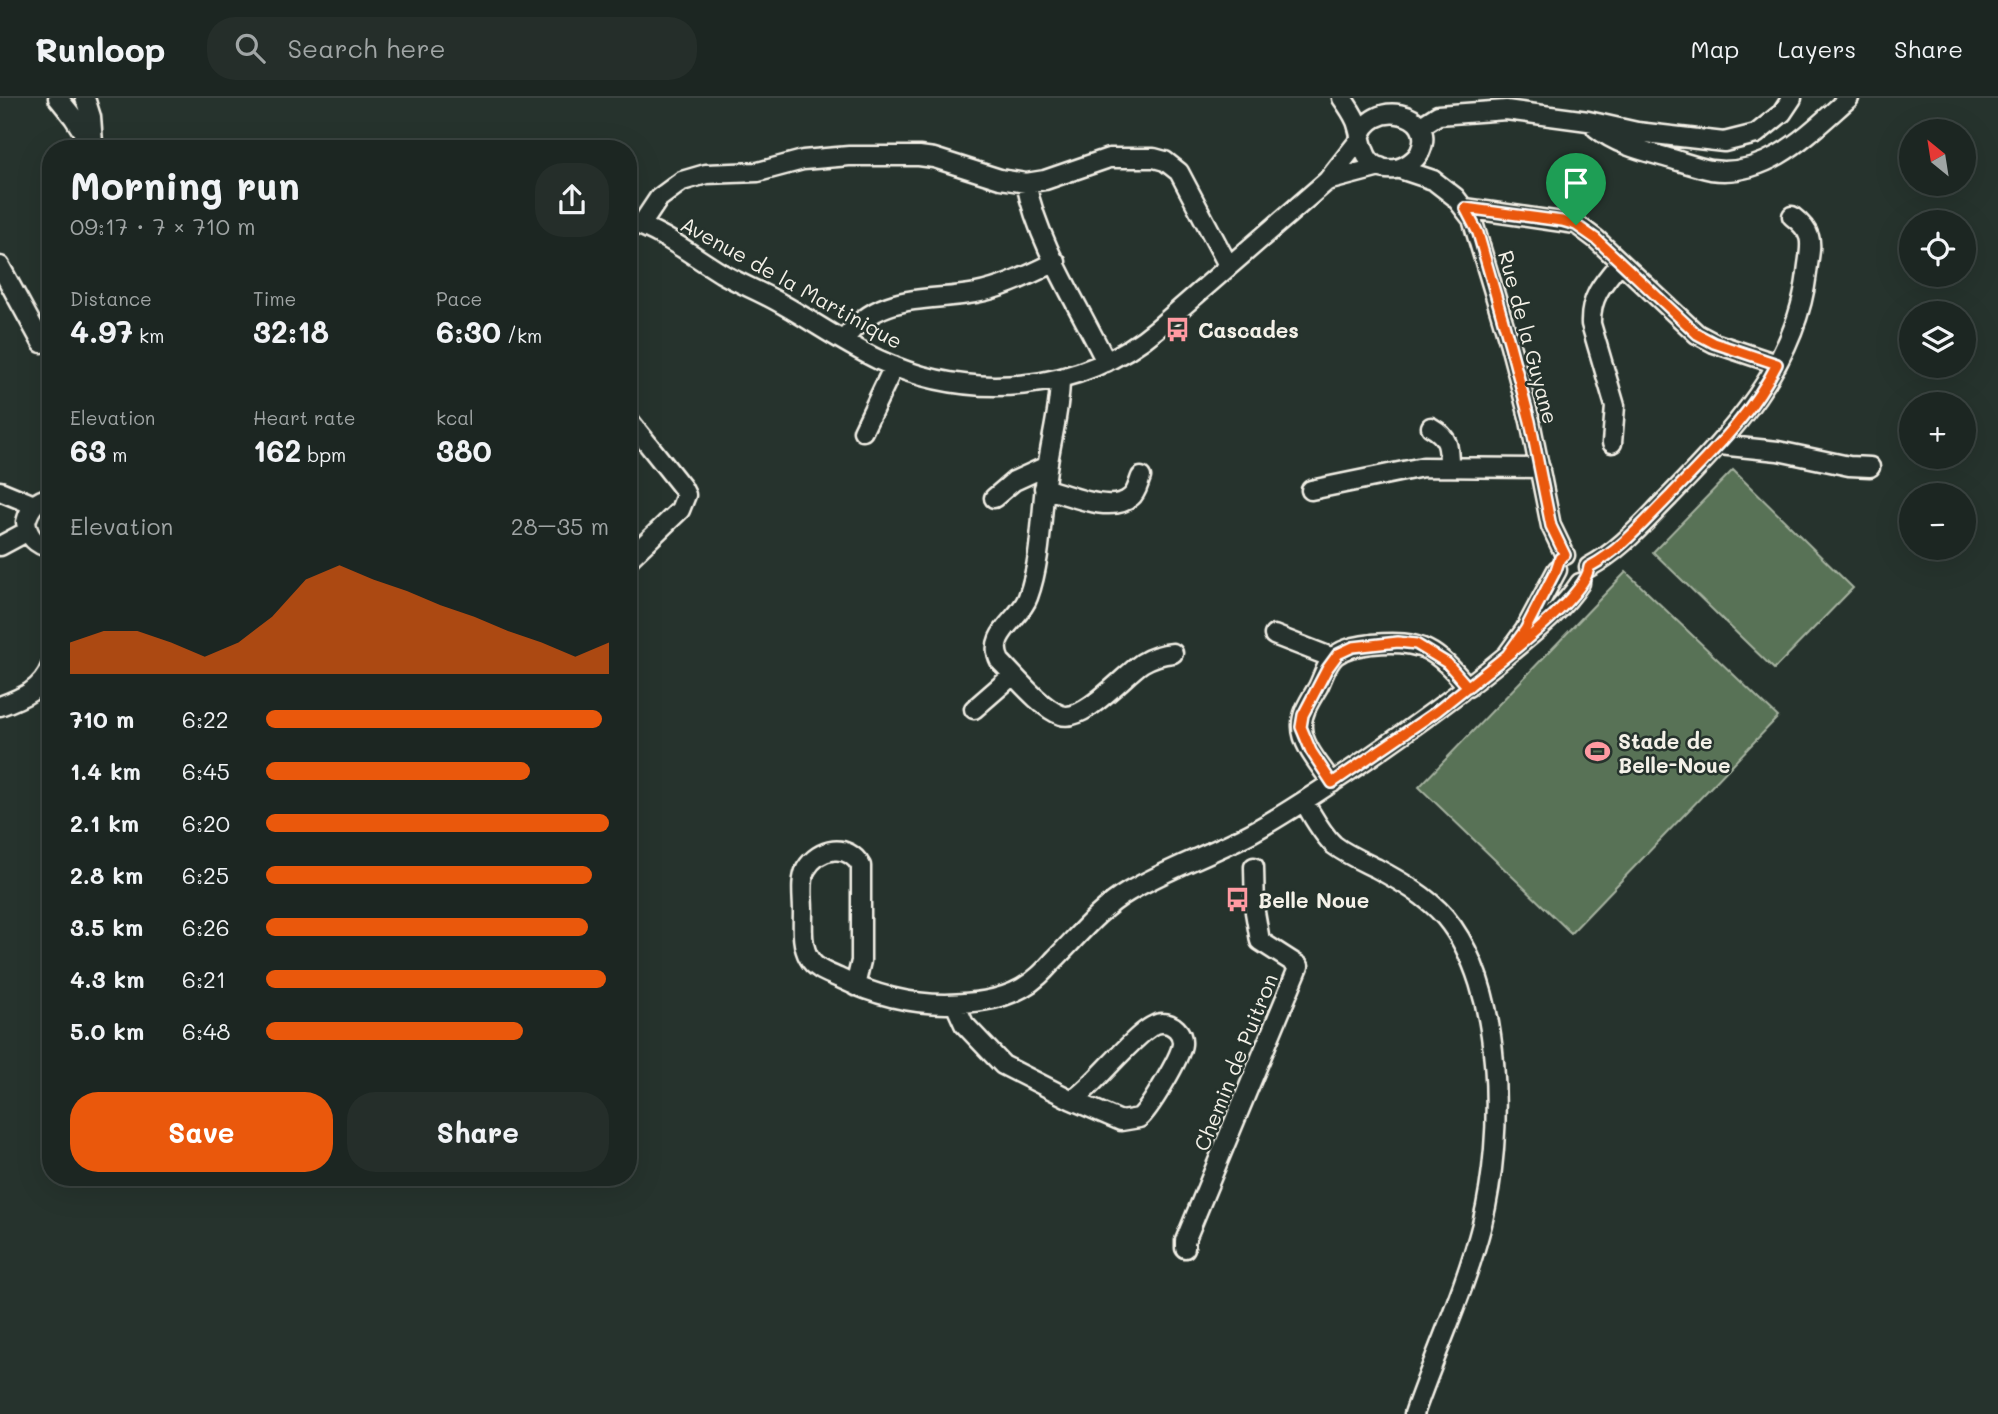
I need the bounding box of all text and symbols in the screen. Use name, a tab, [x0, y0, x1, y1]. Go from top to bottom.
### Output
search box	[207, 17, 697, 80]
text: Runloop	[35, 27, 165, 70]
icon: search	[231, 29, 269, 67]
text: Search here	[287, 31, 446, 65]
text: Map	[1691, 33, 1739, 64]
text: Layers	[1777, 33, 1856, 64]
text: Share	[1894, 33, 1963, 64]
north arrow	[1899, 119, 1976, 196]
map controls	[1899, 119, 1976, 560]
pin	[1546, 153, 1606, 225]
text: Morning run	[70, 160, 300, 210]
button: share	[535, 163, 609, 237]
icon: arrive	[1557, 164, 1595, 202]
street label: Avenue de la Martinique	[676, 210, 908, 354]
button: locate	[1899, 210, 1976, 287]
text: 09:17 · 7 × 710 m	[70, 211, 256, 241]
street label: Rue de la Guyane	[1493, 247, 1565, 427]
text: Distance	[70, 286, 152, 311]
text: Time	[253, 286, 296, 311]
text: Pace	[436, 286, 482, 311]
button: layers	[1899, 301, 1976, 378]
text: 4.97	[70, 311, 133, 351]
text: 32:18	[253, 311, 329, 351]
text: 6:30	[436, 311, 501, 351]
bus stop icon: Cascades	[1164, 315, 1192, 343]
place label: Cascades	[1198, 316, 1299, 343]
text: km	[133, 323, 164, 348]
text: /km	[501, 323, 542, 348]
button: +	[1899, 392, 1976, 469]
text: Elevation	[70, 405, 155, 430]
text: Heart rate	[253, 405, 356, 430]
text: kcal	[436, 405, 474, 430]
text: 63	[70, 430, 106, 470]
text: 162	[253, 430, 301, 470]
text: 380	[436, 430, 492, 470]
text: m	[106, 442, 127, 467]
text: bpm	[301, 442, 346, 467]
button: −	[1899, 483, 1976, 560]
text: Elevation	[70, 511, 173, 541]
text: 28–35 m	[511, 511, 609, 541]
text: 710 m	[70, 704, 134, 734]
text: 6:22	[182, 704, 229, 734]
place label: Stade de Belle-Noue	[1618, 727, 1731, 778]
sports icon: Stade de Belle-Noue	[1584, 738, 1612, 766]
text: 1.4 km	[70, 756, 141, 786]
text: 6:45	[182, 756, 230, 786]
text: 2.1 km	[70, 808, 139, 838]
text: 6:20	[182, 808, 230, 838]
text: 2.8 km	[70, 860, 143, 890]
text: 6:25	[182, 860, 229, 890]
bus stop icon: Belle Noue	[1224, 885, 1252, 913]
place label: Belle Noue	[1258, 886, 1369, 913]
text: 3.5 km	[70, 912, 143, 942]
text: 6:26	[182, 912, 230, 942]
text: 4.3 km	[70, 964, 144, 994]
text: 6:21	[182, 964, 226, 994]
street label: Chemin de Puitron	[1187, 969, 1283, 1155]
text: 5.0 km	[70, 1016, 144, 1046]
text: 6:48	[182, 1016, 230, 1046]
button: Save	[70, 1092, 333, 1172]
button: Share	[347, 1092, 609, 1172]

